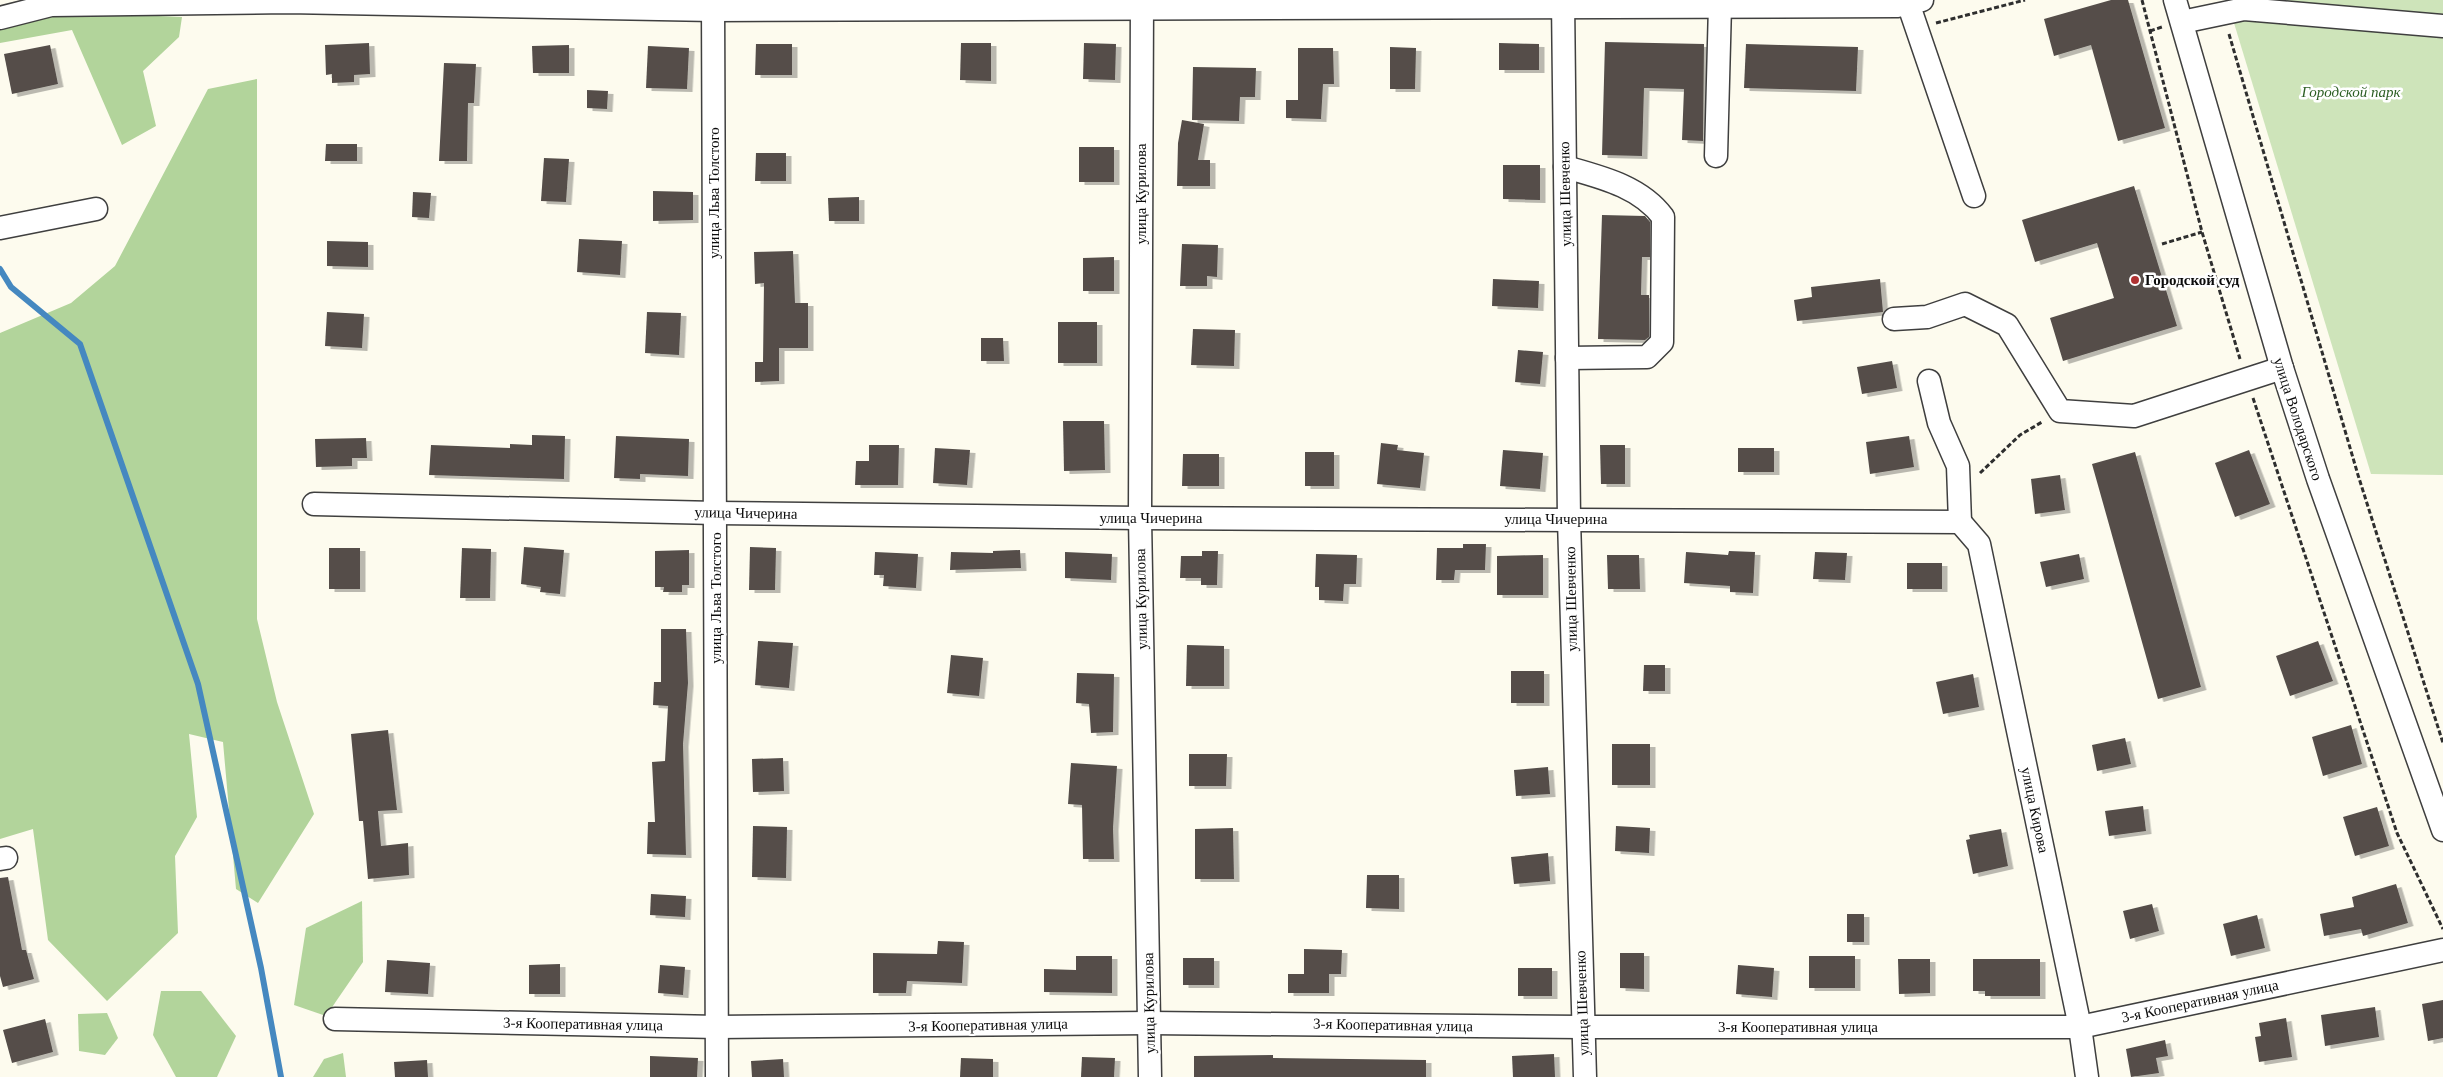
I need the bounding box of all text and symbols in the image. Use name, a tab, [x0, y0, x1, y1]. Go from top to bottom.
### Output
park label: Городской парк	[2300, 84, 2401, 100]
street label: улица Льва Толстого	[706, 127, 722, 259]
street label: улица Шевченко	[1556, 141, 1574, 247]
street label: улица Курилова	[1133, 143, 1149, 245]
place label: Городской суд	[2145, 272, 2240, 288]
marker: Городской суд	[2129, 274, 2141, 286]
street label: улица Володарского	[2271, 355, 2325, 483]
street label: улица Чичерина	[694, 504, 798, 522]
street label: улица Чичерина	[1100, 510, 1203, 526]
street label: улица Чичерина	[1505, 511, 1608, 527]
street label: улица Льва Толстого	[708, 532, 724, 664]
street label: улица Шевченко	[1562, 546, 1580, 652]
street label: улица Курилова	[1132, 548, 1150, 650]
street label: улица Кирова	[2018, 766, 2052, 855]
street label: улица Шевченко	[1572, 950, 1592, 1056]
street label: улица Курилова	[1140, 952, 1158, 1054]
street label: 3-я Кооперативная улица	[2120, 976, 2280, 1025]
street label: 3-я Кооперативная улица	[503, 1015, 663, 1033]
street label: 3-я Кооперативная улица	[908, 1016, 1068, 1034]
street label: 3-я Кооперативная улица	[1313, 1016, 1473, 1034]
street label: 3-я Кооперативная улица	[1718, 1019, 1878, 1035]

